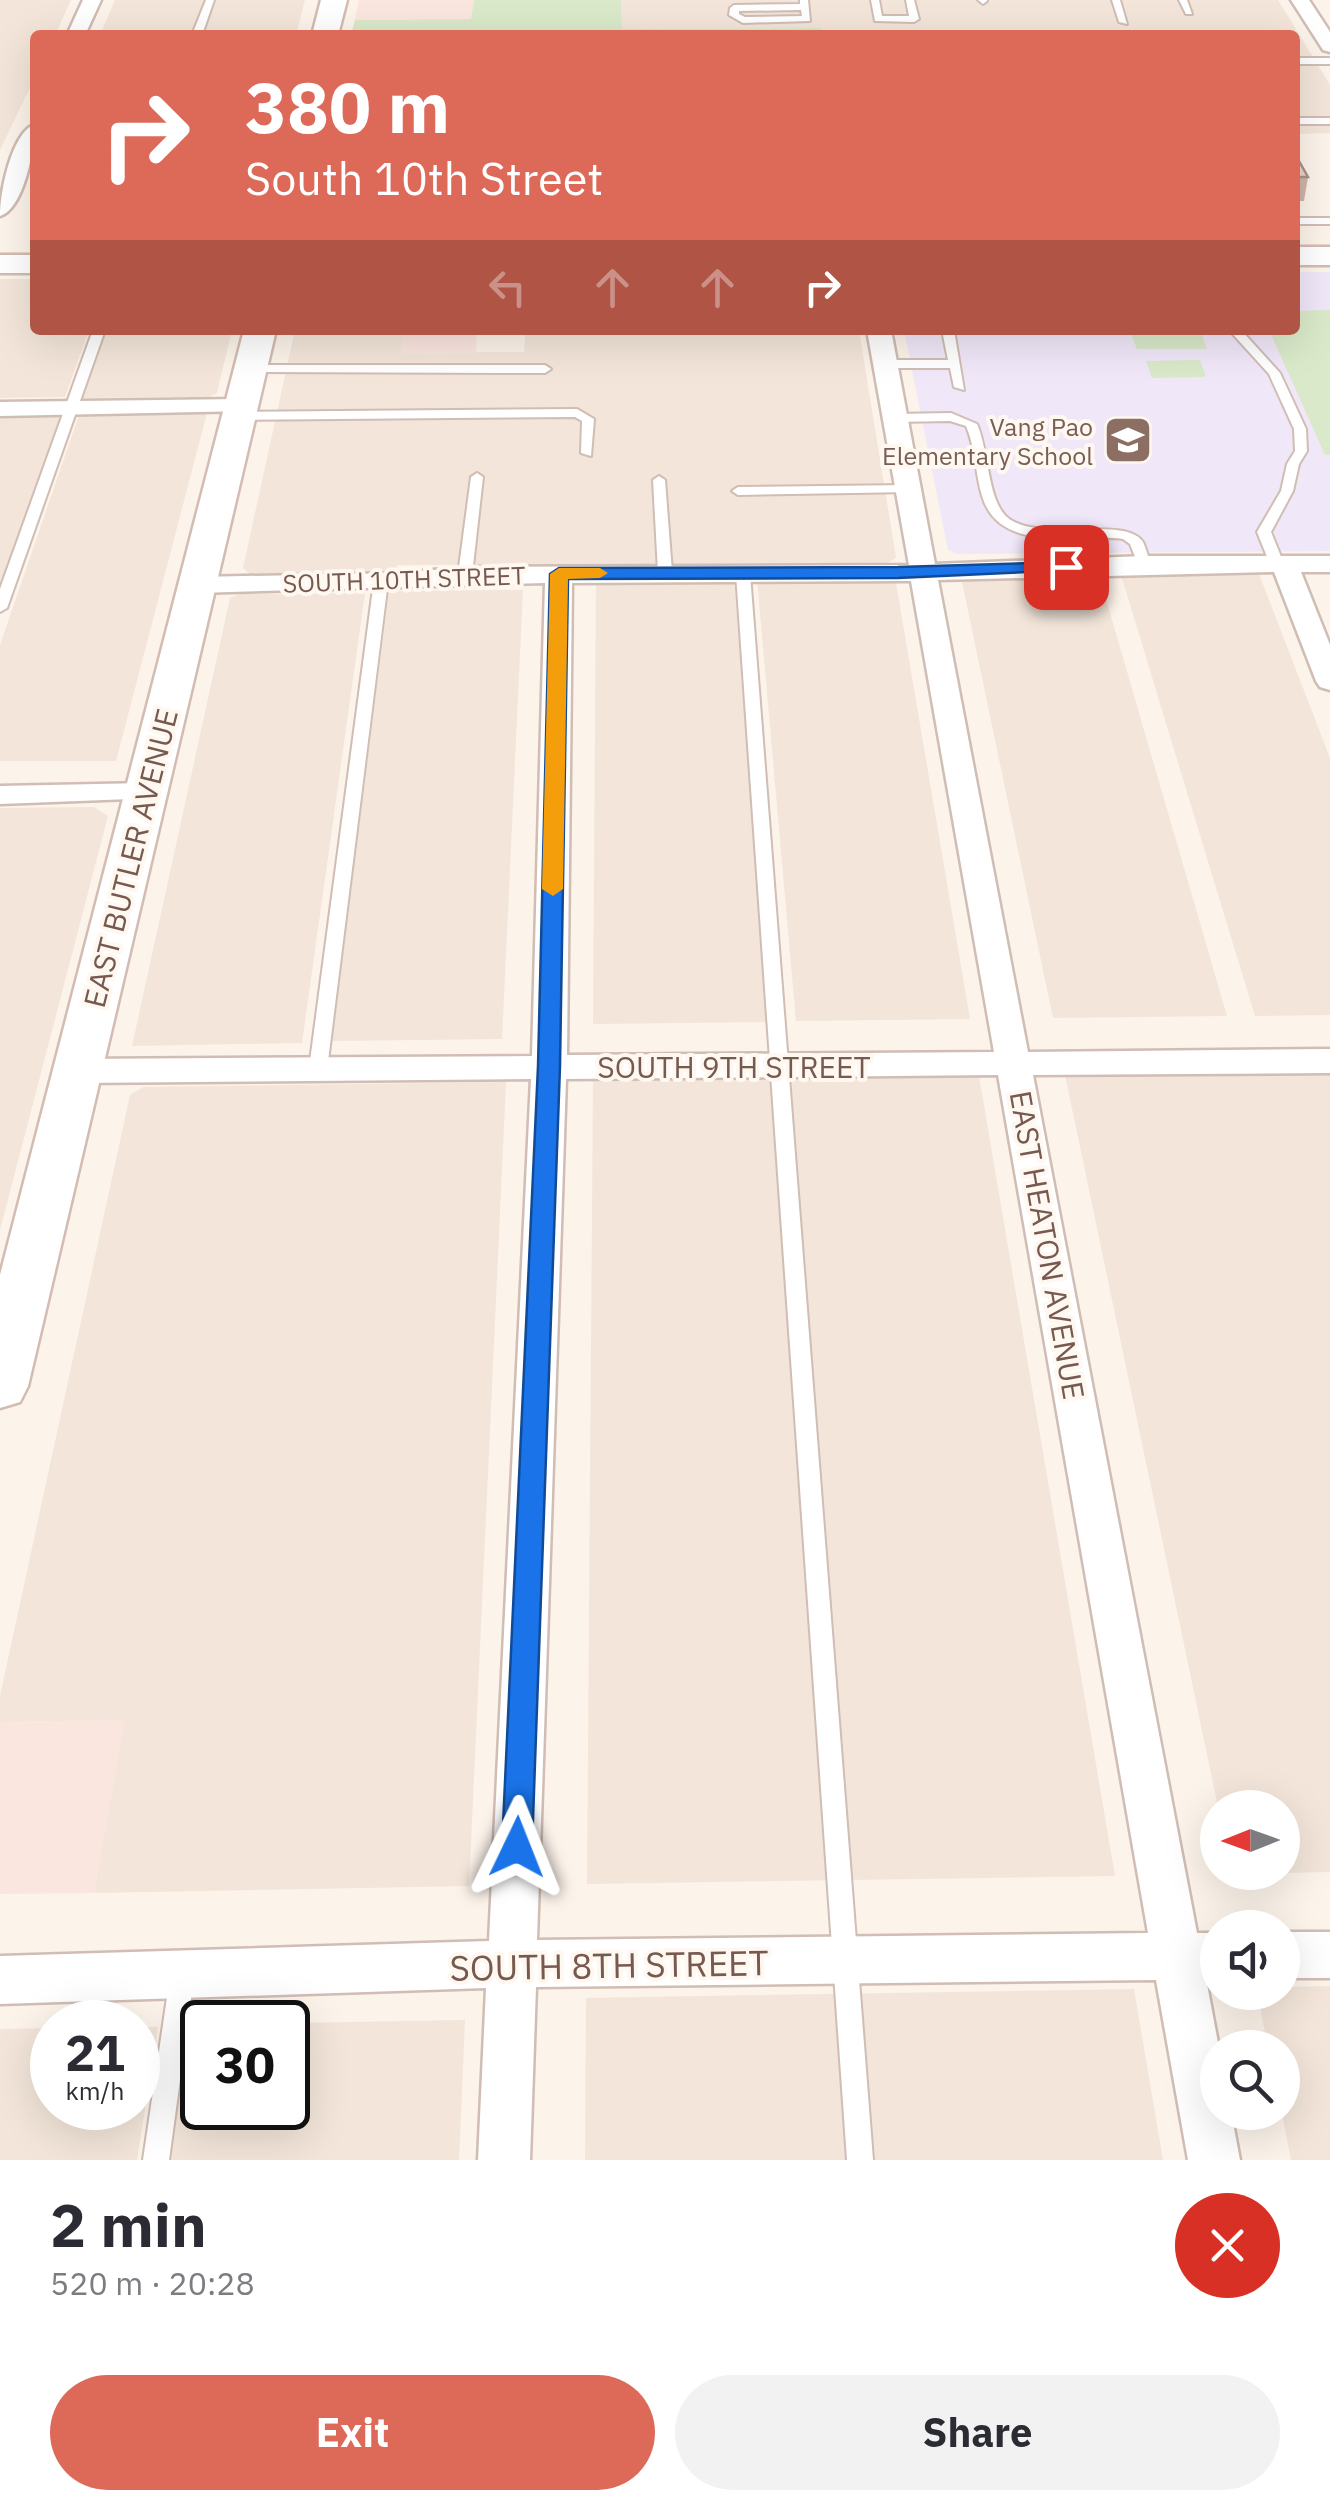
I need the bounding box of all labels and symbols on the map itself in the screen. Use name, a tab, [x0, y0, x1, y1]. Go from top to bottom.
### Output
place label: Vang Pao Elementary School	[882, 410, 1093, 472]
school or university icon: Vang Pao Elementary School	[1102, 414, 1154, 466]
pin	[1024, 525, 1109, 610]
street label: SOUTH 10TH STREET	[282, 558, 526, 600]
street label: EAST BUTLER AVENUE	[74, 704, 186, 1012]
street label: SOUTH 9TH STREET	[597, 1047, 871, 1086]
street label: EAST HEATON AVENUE	[1002, 1088, 1094, 1402]
north arrow	[1200, 1790, 1300, 1890]
position arrow	[465, 1795, 569, 1899]
street label: SOUTH 8TH STREET	[449, 1939, 769, 1991]
speed limit sign: 30	[180, 2000, 310, 2130]

